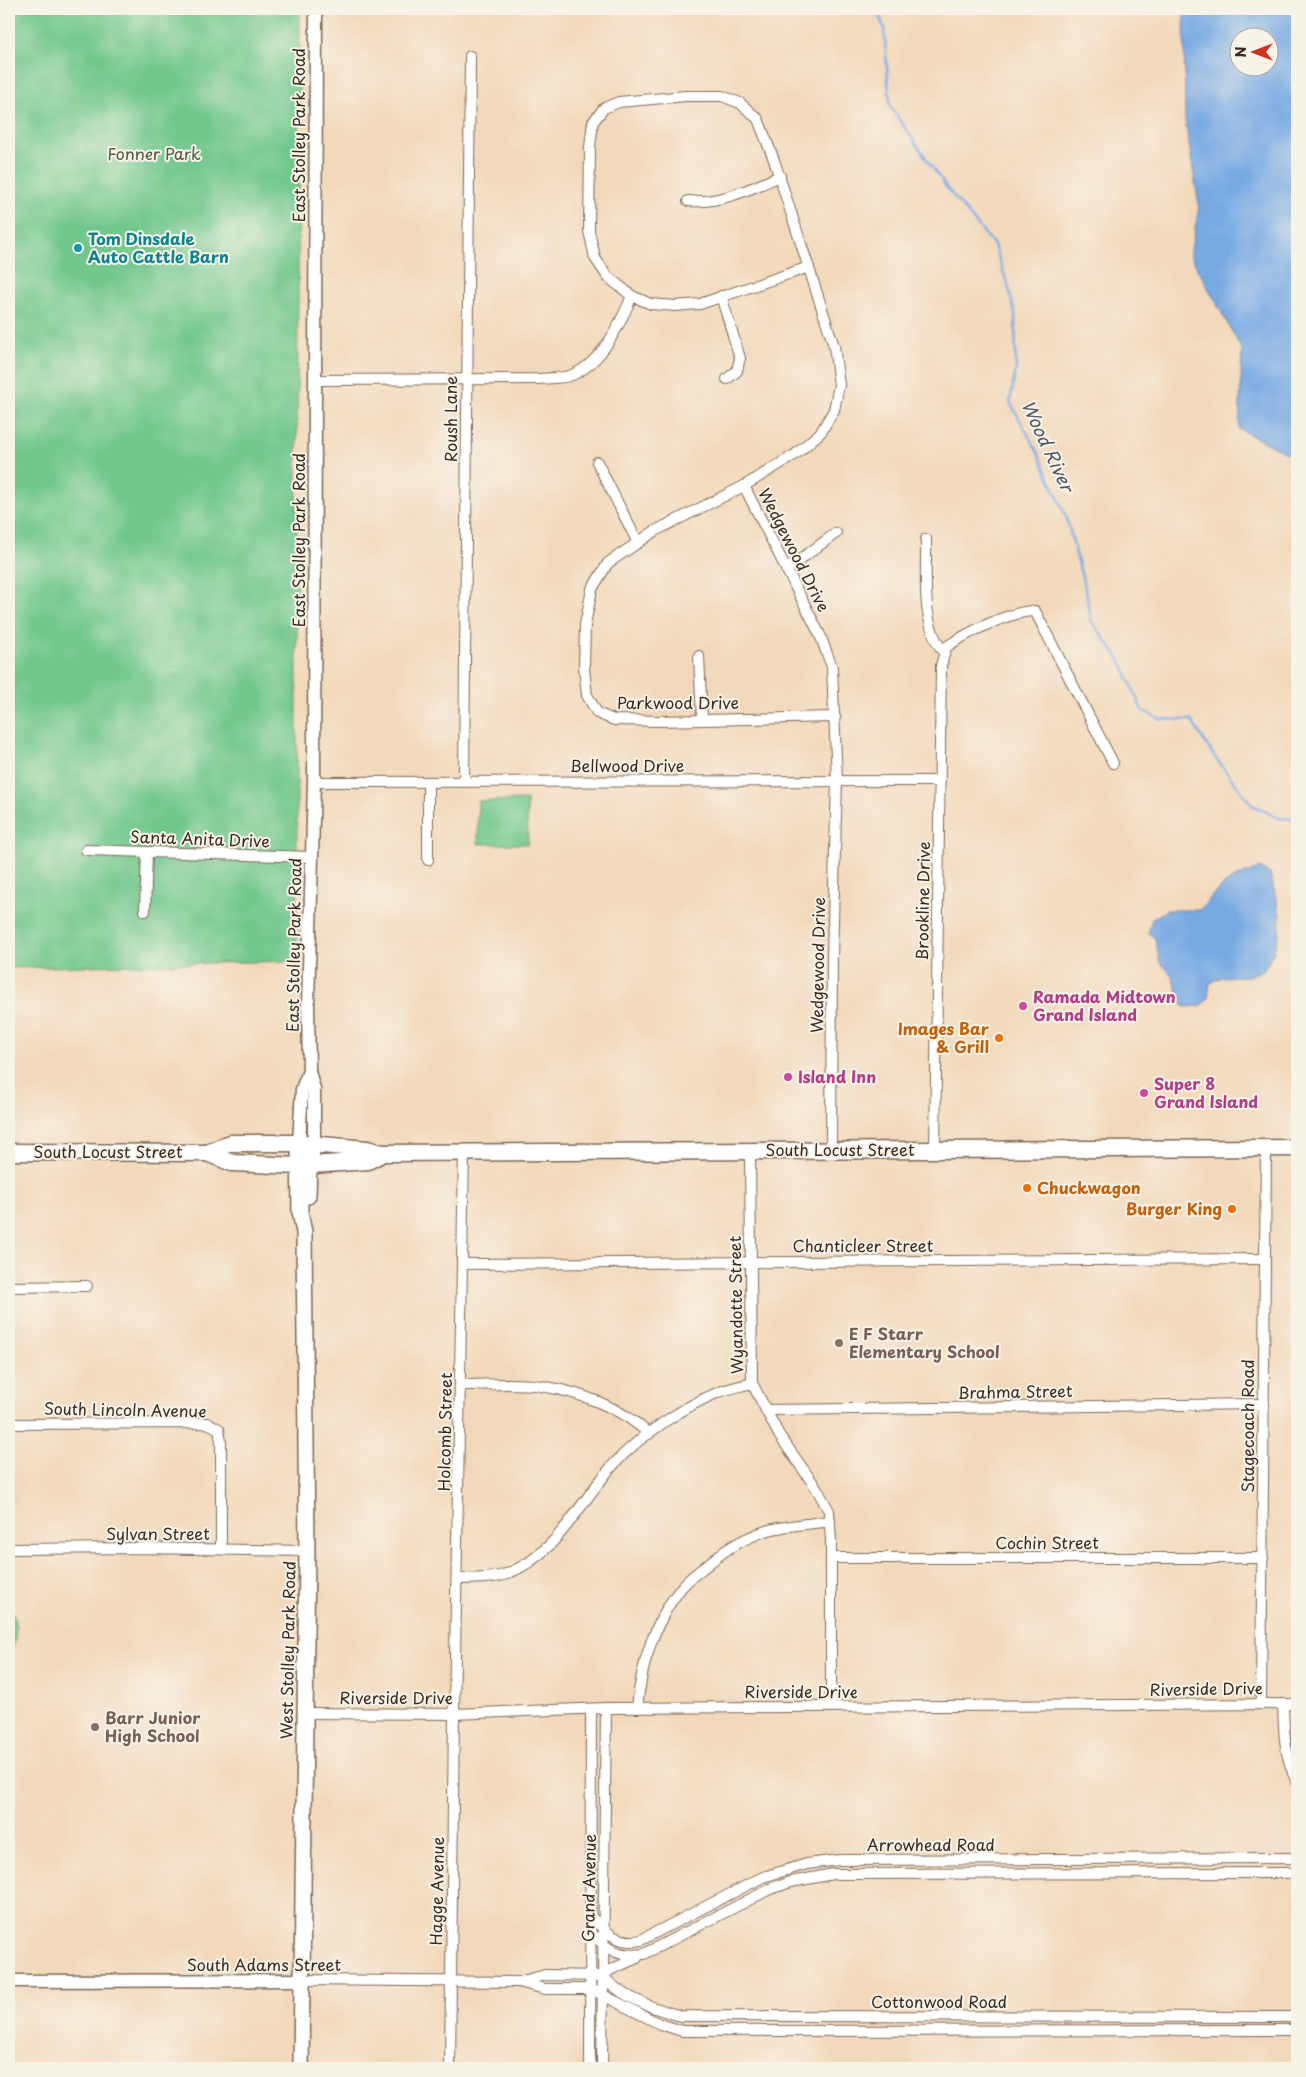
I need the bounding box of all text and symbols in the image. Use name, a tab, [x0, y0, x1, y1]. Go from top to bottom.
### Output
north arrow	[1228, 28, 1278, 78]
text: N	[1230, 46, 1251, 58]
street label: East Stolley Park Road	[286, 48, 310, 222]
park label: Fonner Park	[107, 141, 201, 165]
place label: Tom Dinsdale Auto Cattle Barn	[88, 226, 229, 268]
marker: Tom Dinsdale Auto Cattle Barn	[72, 242, 84, 254]
street label: Roush Lane	[438, 376, 462, 462]
water label: Wood River	[1015, 395, 1083, 498]
street label: East Stolley Park Road	[286, 453, 310, 627]
street label: Wedgewood Drive	[753, 484, 836, 616]
street label: Parkwood Drive	[617, 690, 739, 714]
street label: Bellwood Drive	[570, 753, 684, 777]
street label: Santa Anita Drive	[130, 824, 270, 852]
street label: Brookline Drive	[909, 841, 935, 961]
street label: East Stolley Park Road	[279, 858, 307, 1032]
street label: Wedgewood Drive	[804, 897, 830, 1033]
place label: Ramada Midtown Grand Island	[1033, 984, 1176, 1026]
marker: Ramada Midtown Grand Island	[1017, 1000, 1029, 1012]
place label: Images Bar & Grill	[898, 1016, 990, 1058]
marker: Images Bar & Grill	[993, 1032, 1005, 1044]
place label: Island Inn	[798, 1064, 876, 1088]
marker: Island Inn	[782, 1071, 794, 1083]
place label: Super 8 Grand Island	[1154, 1071, 1258, 1113]
marker: Super 8 Grand Island	[1138, 1087, 1150, 1099]
street label: South Locust Street	[766, 1137, 915, 1161]
street label: South Locust Street	[34, 1139, 183, 1163]
place label: Chuckwagon	[1037, 1175, 1141, 1199]
marker: Chuckwagon	[1021, 1182, 1033, 1194]
place label: Burger King	[1126, 1196, 1222, 1220]
marker: Burger King	[1226, 1203, 1238, 1215]
street label: Chanticleer Street	[793, 1233, 934, 1257]
street label: Wyandotte Street	[722, 1235, 748, 1374]
place label: E F Starr Elementary School	[849, 1321, 1000, 1363]
marker: E F Starr Elementary School	[833, 1337, 845, 1349]
street label: Stagecoach Road	[1235, 1359, 1259, 1493]
street label: Holcomb Street	[431, 1372, 457, 1491]
street label: Brahma Street	[957, 1378, 1073, 1404]
street label: South Lincoln Avenue	[44, 1396, 206, 1422]
street label: Sylvan Street	[106, 1521, 210, 1545]
street label: Cochin Street	[995, 1530, 1099, 1554]
street label: West Stolley Park Road	[273, 1561, 301, 1739]
street label: Riverside Drive	[1149, 1675, 1263, 1701]
street label: Riverside Drive	[744, 1679, 858, 1703]
street label: Riverside Drive	[339, 1685, 453, 1709]
place label: Barr Junior High School	[105, 1705, 201, 1747]
marker: Barr Junior High School	[89, 1721, 101, 1733]
street label: Arrowhead Road	[867, 1832, 995, 1856]
street label: Grand Avenue	[575, 1833, 601, 1942]
street label: Hagge Avenue	[423, 1836, 449, 1945]
street label: South Adams Street	[187, 1952, 342, 1976]
street label: Cottonwood Road	[871, 1989, 1007, 2013]

